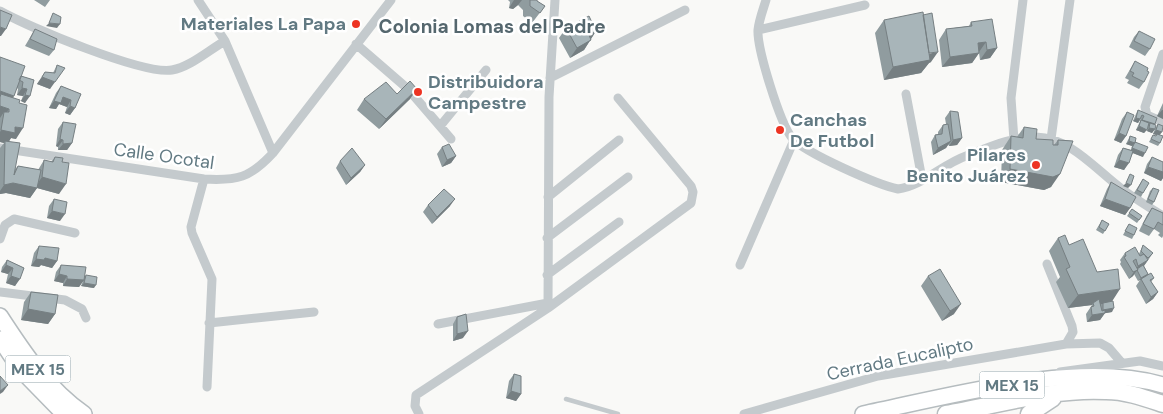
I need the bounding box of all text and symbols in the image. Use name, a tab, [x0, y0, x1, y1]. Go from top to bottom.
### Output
place label: Materiales La Papa	[181, 12, 346, 36]
district label: Colonia Lomas del Padre	[378, 14, 606, 39]
marker: Materiales La Papa	[350, 18, 362, 30]
place label: Distribuidora Campestre	[428, 70, 544, 115]
marker: Distribuidora Campestre	[412, 86, 424, 98]
place label: Canchas De Futbol	[790, 108, 874, 153]
marker: Canchas De Futbol	[774, 124, 786, 136]
street label: Calle Ocotal	[112, 137, 216, 175]
place label: Pilares Benito Juárez	[907, 143, 1026, 188]
marker: Pilares Benito Juárez	[1030, 159, 1042, 171]
street label: Cerrada Eucalipto	[824, 332, 976, 386]
road number: MEX 15	[5, 356, 70, 382]
road number: MEX 15	[980, 372, 1044, 398]

